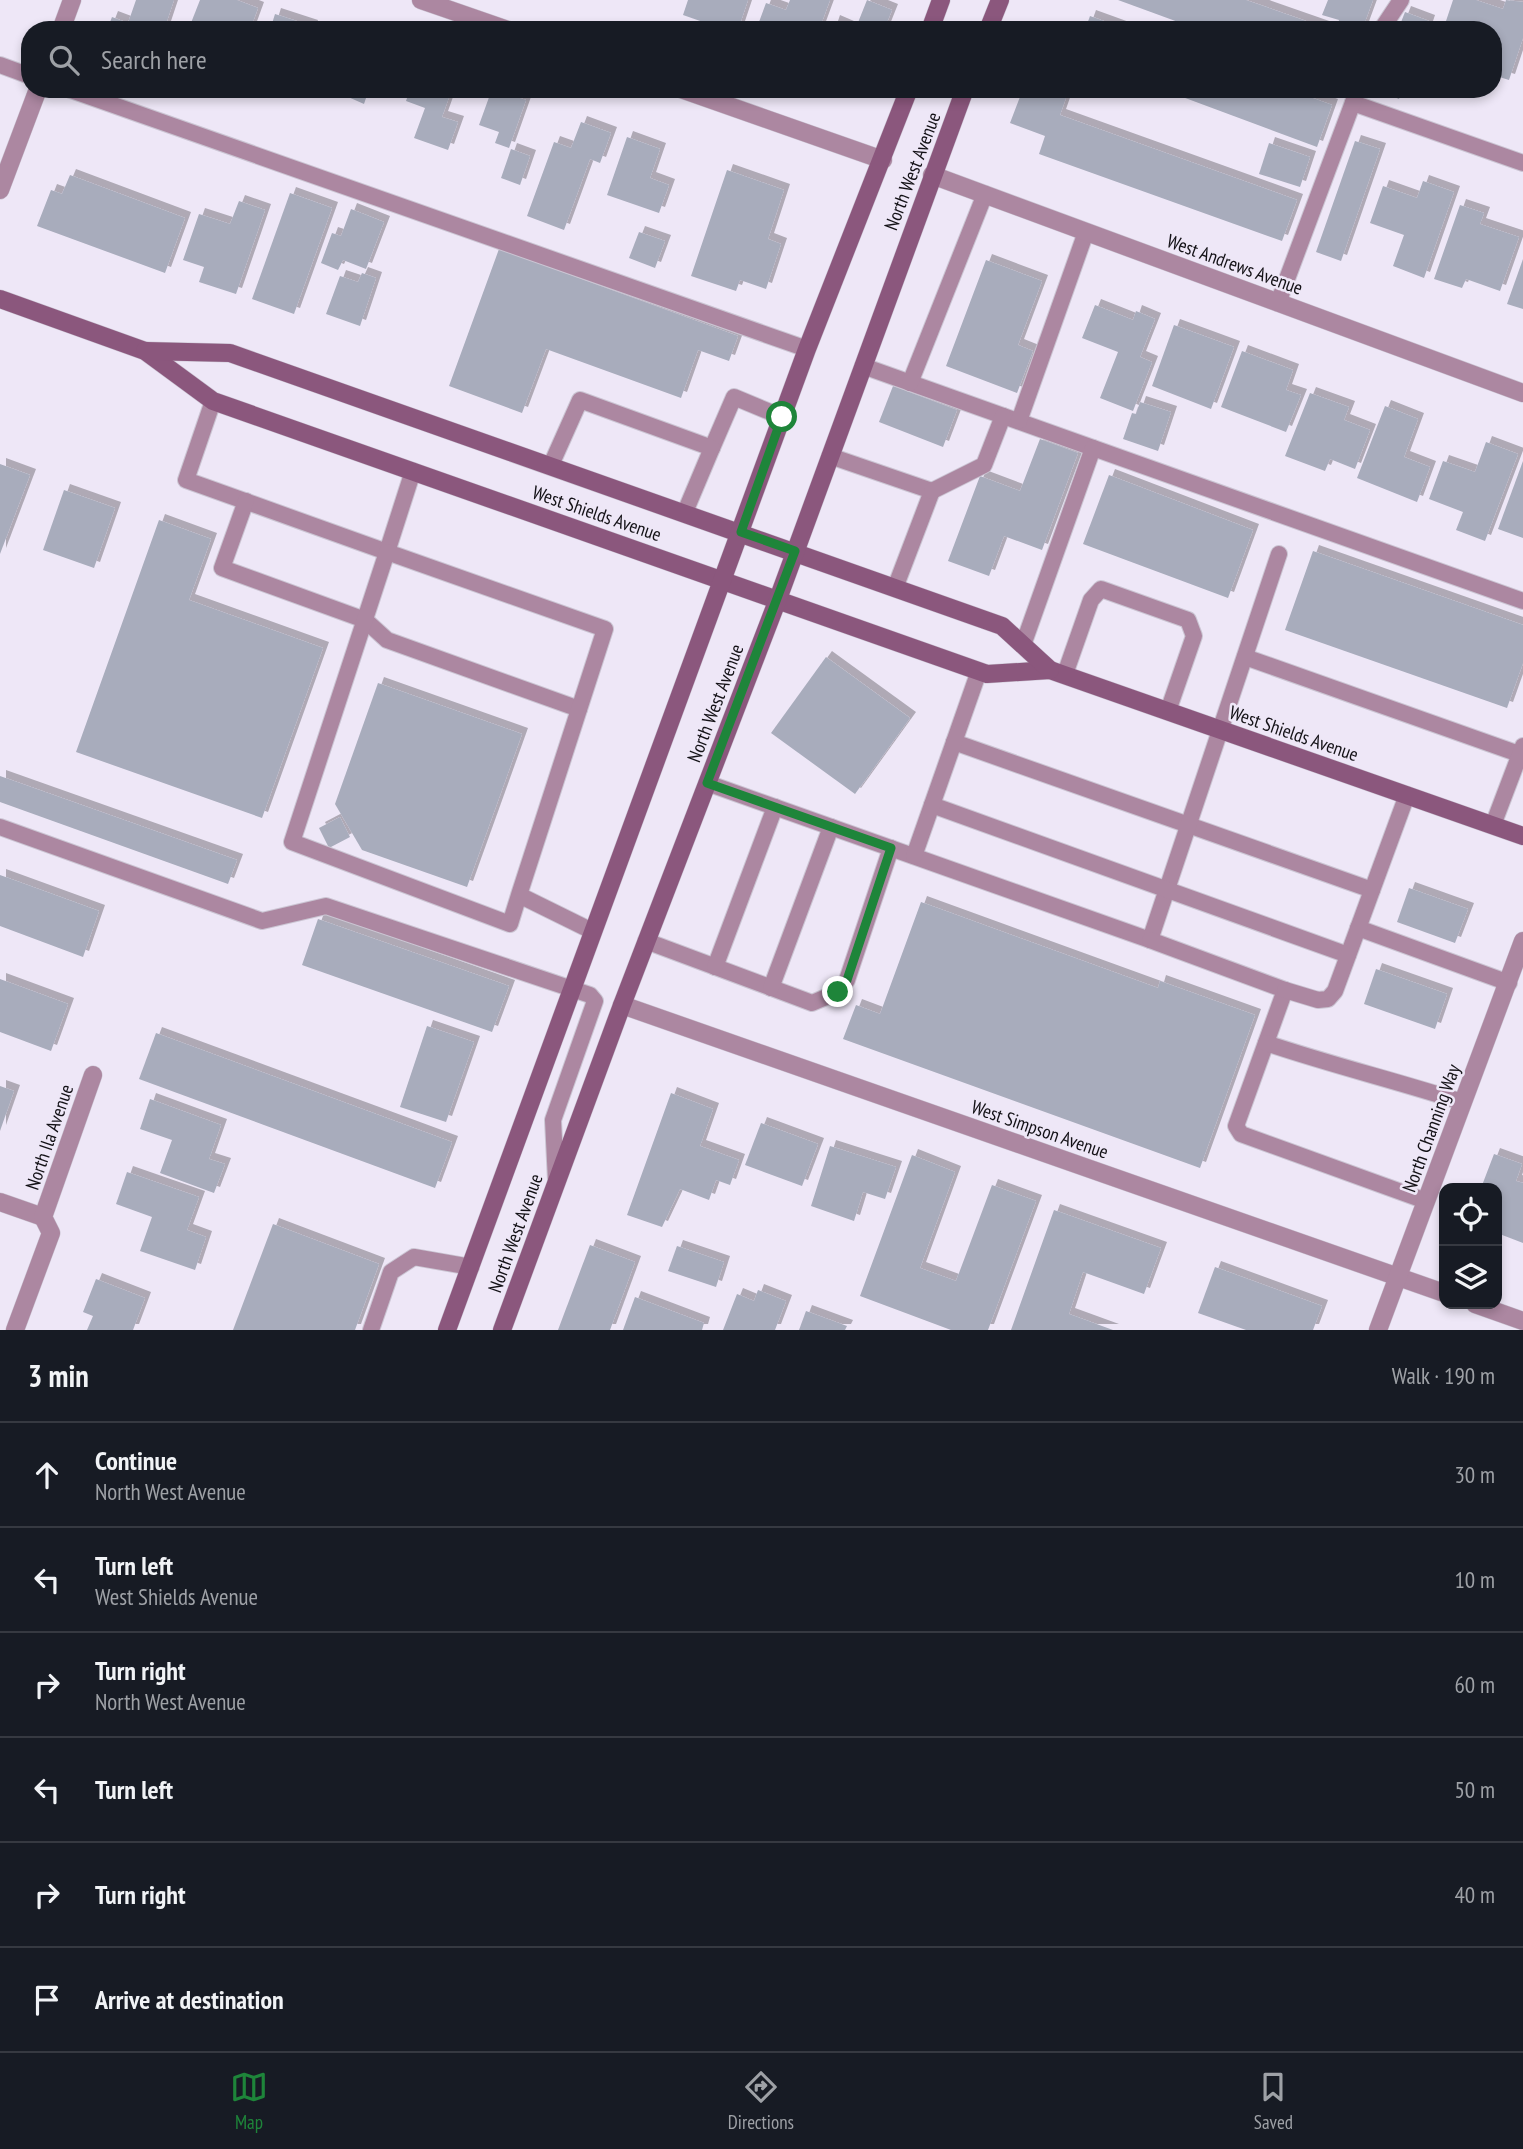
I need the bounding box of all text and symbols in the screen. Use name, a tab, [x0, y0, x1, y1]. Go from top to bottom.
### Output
search box	[21, 21, 1502, 98]
icon: search	[45, 41, 83, 79]
text: Search here	[101, 43, 207, 76]
street label: North West Avenue	[878, 108, 946, 233]
street label: West Andrews Avenue	[1164, 228, 1306, 300]
route start	[766, 401, 797, 432]
street label: West Shields Avenue	[529, 480, 665, 546]
street label: North West Avenue	[681, 640, 749, 765]
street label: West Shields Avenue	[1226, 700, 1362, 766]
route end	[822, 976, 853, 1007]
street label: North Channing Way	[1397, 1060, 1466, 1195]
street label: North Ila Avenue	[20, 1081, 78, 1193]
street label: West Simpson Avenue	[968, 1094, 1112, 1164]
street label: North West Avenue	[482, 1170, 548, 1296]
map controls	[1439, 1183, 1502, 1309]
button: locate	[1439, 1183, 1502, 1246]
button: layers	[1439, 1246, 1502, 1309]
text: 3 min	[28, 1356, 89, 1395]
text: Walk · 190 m	[1392, 1361, 1495, 1390]
text: Continue	[95, 1444, 177, 1477]
icon: ahead	[28, 1456, 66, 1494]
text: 30 m	[1454, 1460, 1495, 1489]
text: North West Avenue	[95, 1477, 246, 1506]
text: Turn left	[95, 1549, 173, 1582]
icon: left	[28, 1561, 66, 1599]
text: 10 m	[1454, 1565, 1495, 1594]
text: West Shields Avenue	[95, 1582, 258, 1611]
text: Turn right	[95, 1654, 186, 1687]
icon: right	[28, 1666, 66, 1704]
text: 60 m	[1454, 1670, 1495, 1699]
text: North West Avenue	[95, 1687, 246, 1716]
icon: left	[28, 1771, 66, 1809]
text: Turn left	[95, 1773, 173, 1806]
text: 50 m	[1454, 1775, 1495, 1804]
icon: right	[28, 1876, 66, 1914]
text: Turn right	[95, 1878, 186, 1911]
text: 40 m	[1454, 1880, 1495, 1909]
icon: arrive	[28, 1981, 66, 2019]
text: Arrive at destination	[95, 1983, 284, 2016]
tab: Map	[230, 2068, 268, 2134]
tab: Directions	[728, 2068, 794, 2134]
tab: Saved	[1254, 2068, 1293, 2134]

